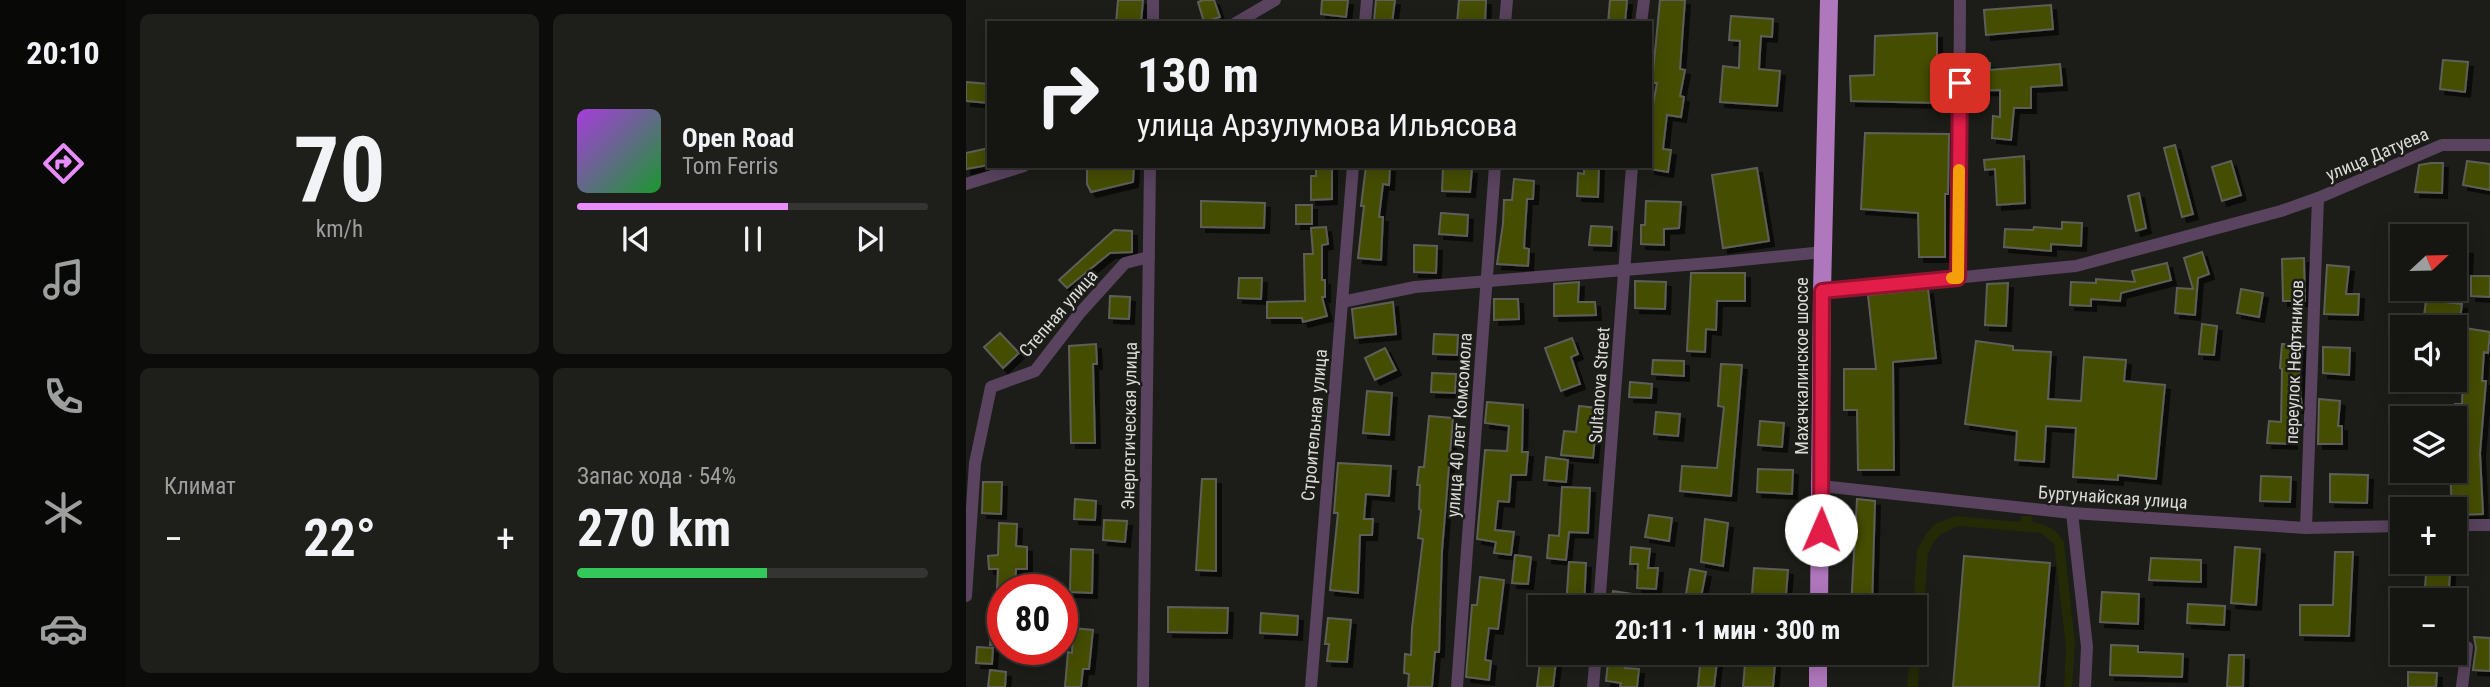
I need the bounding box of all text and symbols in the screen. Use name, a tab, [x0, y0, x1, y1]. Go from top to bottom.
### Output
text: 20:10	[26, 34, 100, 72]
text: 130 m	[1137, 47, 1259, 104]
icon: right	[1022, 49, 1113, 140]
pin	[1930, 53, 1990, 113]
icon: arrive	[1941, 64, 1979, 102]
text: улица Арзулумова Ильясова	[1137, 106, 1518, 144]
text: 70	[294, 117, 385, 223]
text: Open Road	[682, 123, 794, 153]
street label: улица Датуева	[2323, 123, 2431, 185]
icon: directions	[39, 139, 88, 188]
text: Tom Ferris	[682, 153, 778, 180]
text: km/h	[316, 216, 363, 243]
icon: previous	[617, 220, 655, 258]
icon: pause	[734, 220, 772, 258]
icon: next	[851, 220, 889, 258]
north arrow	[2390, 224, 2468, 301]
map controls	[2390, 224, 2467, 665]
icon: music	[39, 255, 88, 304]
street label: Степная улица	[1014, 265, 1102, 361]
street label: Махачкалинское шоссе	[1791, 277, 1812, 455]
street label: переулок Нефтяников	[2281, 279, 2307, 445]
button: sound	[2390, 315, 2467, 392]
street label: Sultanova Street	[1584, 326, 1614, 444]
street label: улица 40 лет Комсомола	[1442, 332, 1476, 518]
street label: Энергетическая улица	[1117, 342, 1141, 510]
street label: Строительная улица	[1297, 348, 1331, 502]
icon: phone	[39, 372, 88, 421]
button: layers	[2390, 406, 2467, 483]
text: Запас хода · 54%	[577, 463, 736, 490]
text: Климат	[164, 473, 236, 500]
street label: Буртунайская улица	[2038, 481, 2188, 513]
icon: climate	[39, 488, 88, 537]
position arrow	[1784, 493, 1858, 567]
button: +	[2390, 497, 2467, 574]
text: 270 km	[577, 498, 731, 559]
text: 22°	[303, 508, 376, 569]
text: −	[164, 517, 183, 561]
text: +	[496, 517, 515, 561]
speed limit sign: 80	[987, 574, 1078, 665]
button: −	[2390, 588, 2467, 665]
icon: car	[39, 604, 88, 653]
text: 20:11 · 1 мин · 300 m	[1615, 615, 1840, 645]

